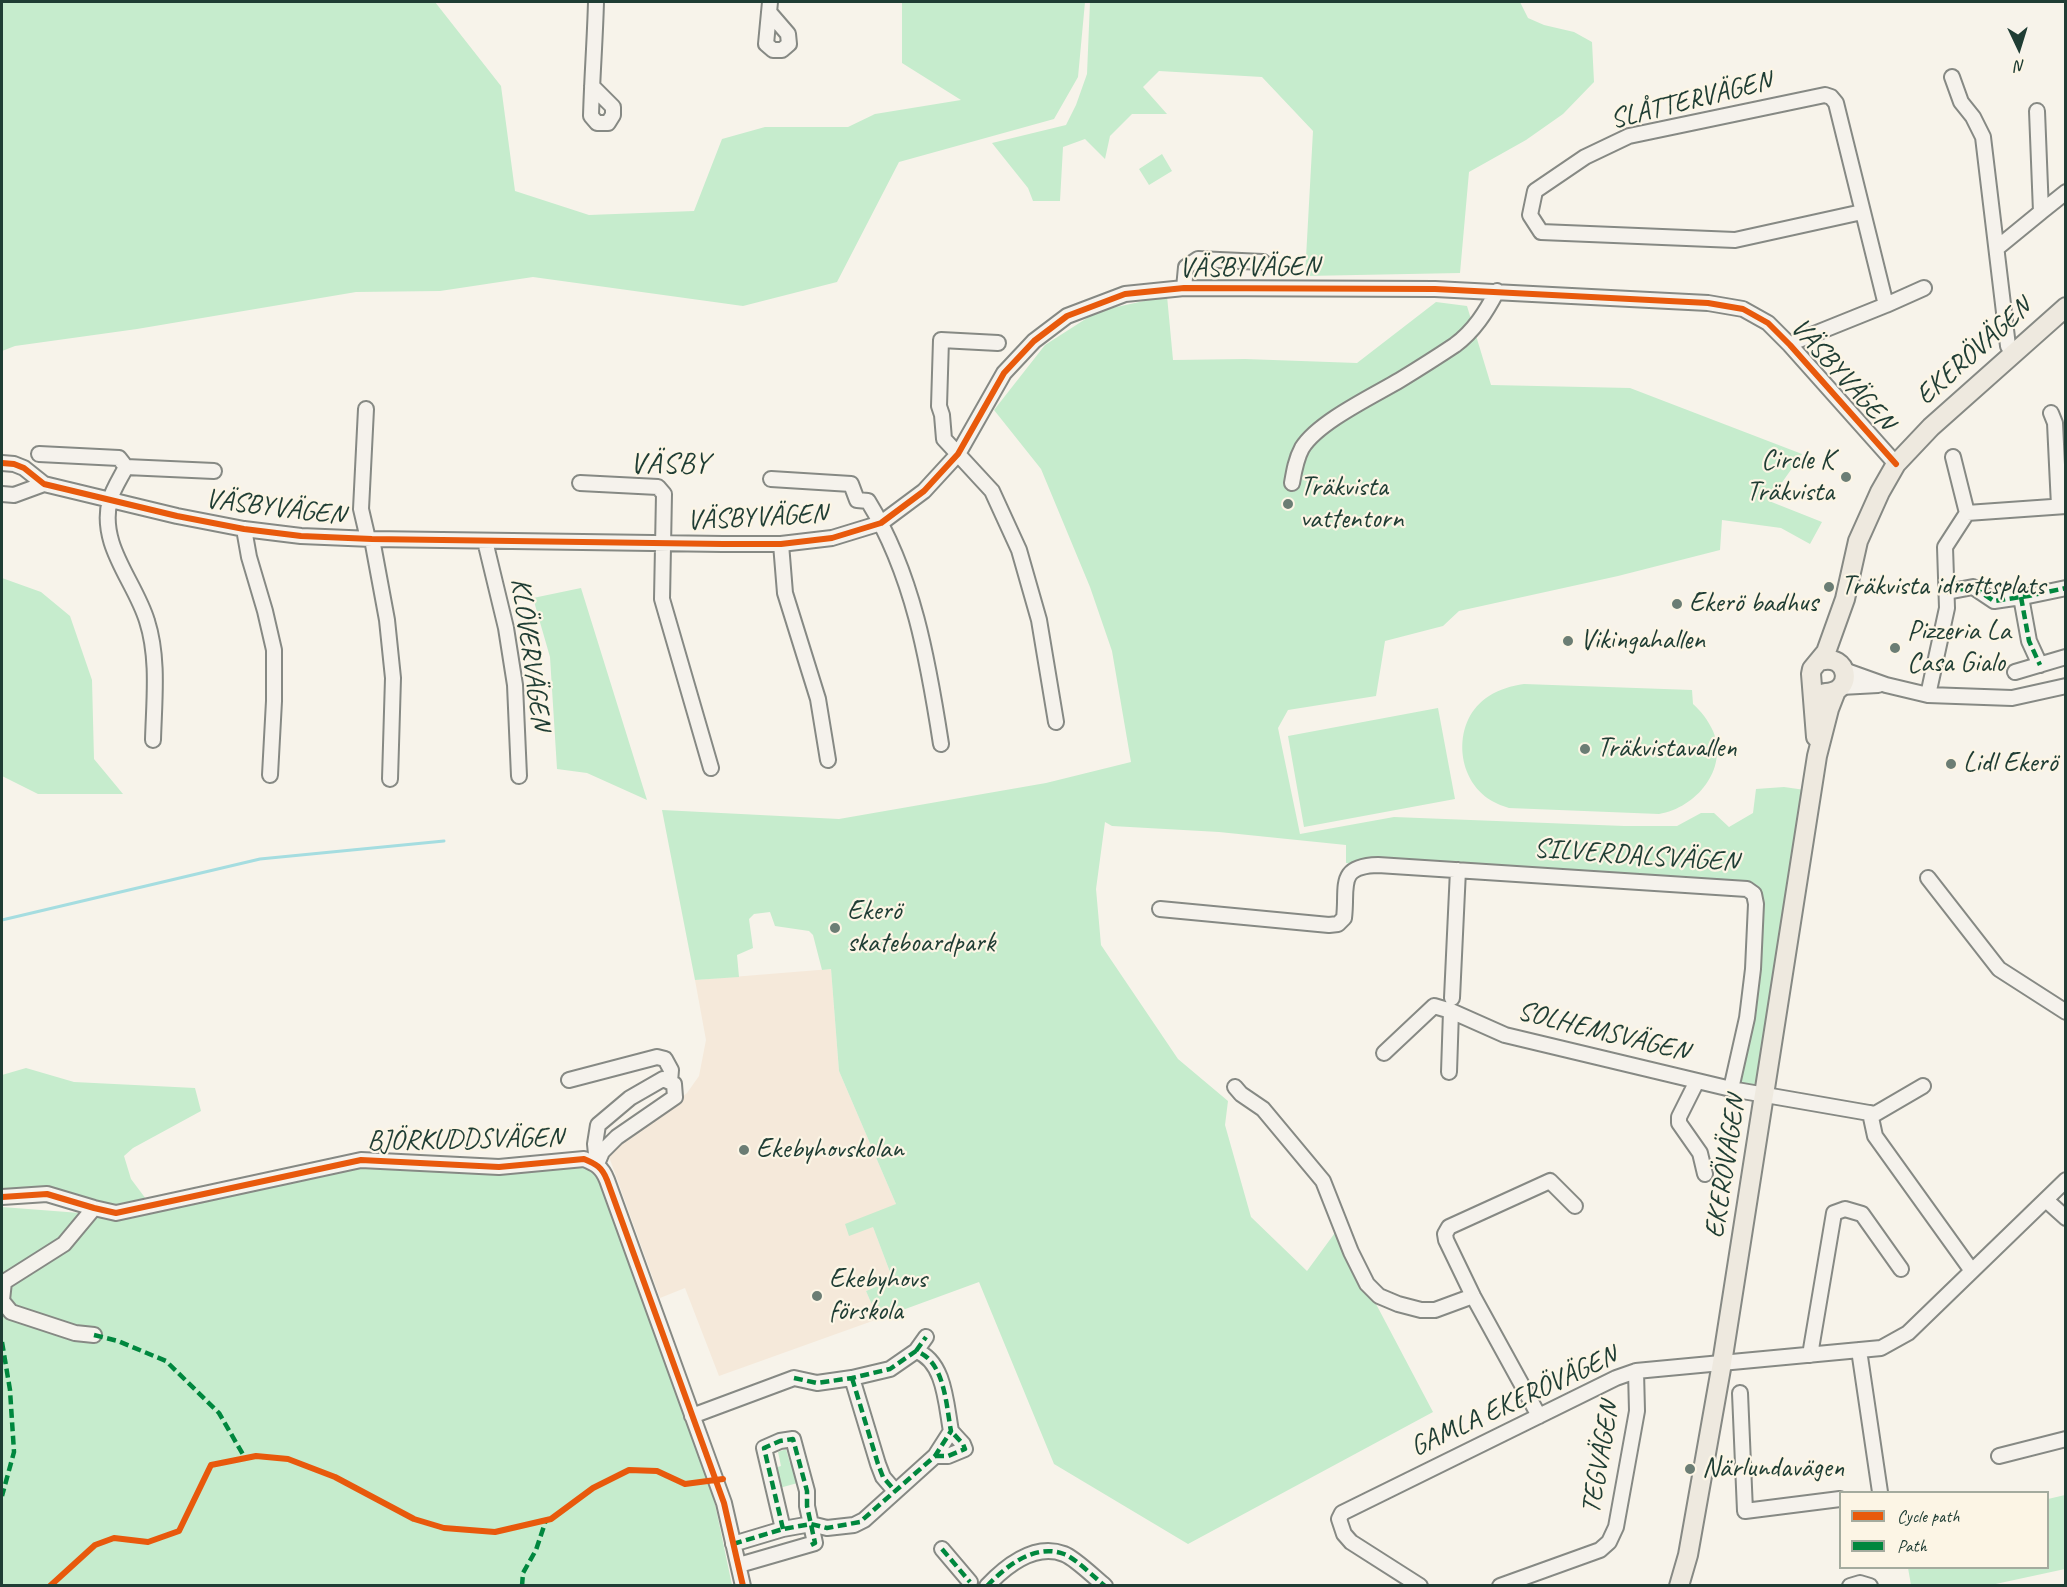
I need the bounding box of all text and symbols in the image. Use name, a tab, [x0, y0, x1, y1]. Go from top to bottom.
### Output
north arrow	[1989, 18, 2049, 78]
text: N	[2015, 56, 2026, 76]
street label: SLÅTTERVÄGEN	[1607, 65, 1775, 137]
street label: VÄSBYVÄGEN	[1179, 250, 1319, 286]
street label: EKERÖVÄGEN	[1909, 291, 2039, 413]
street label: VÄSBYVÄGEN	[1783, 312, 1901, 438]
place label: Circle K Träkvista	[1746, 444, 1834, 510]
district label: VÄSBY	[630, 446, 710, 482]
marker: Circle K Träkvista	[1839, 470, 1853, 484]
place label: Träkvista vattentorn	[1300, 471, 1403, 537]
street label: VÄSBYVÄGEN	[203, 483, 347, 533]
marker: Träkvista vattentorn	[1281, 497, 1295, 511]
street label: VÄSBYVÄGEN	[686, 498, 828, 538]
place label: Träkvista idrottsplats	[1841, 570, 2045, 604]
street label: KLÖVERVÄGEN	[503, 576, 557, 732]
marker: Träkvista idrottsplats	[1822, 580, 1836, 594]
place label: Ekerö badhus	[1689, 587, 1818, 621]
marker: Ekerö badhus	[1670, 597, 1684, 611]
place label: Pizzeria La Casa Gialo	[1907, 615, 2011, 681]
place label: Vikingahallen	[1580, 624, 1705, 658]
marker: Vikingahallen	[1561, 634, 1575, 648]
marker: Pizzeria La Casa Gialo	[1888, 641, 1902, 655]
place label: Träkvistavallen	[1597, 732, 1737, 766]
marker: Träkvistavallen	[1578, 742, 1592, 756]
place label: Lidl Ekerö	[1963, 747, 2057, 781]
marker: Lidl Ekerö	[1944, 757, 1958, 771]
street label: SILVERDALSVÄGEN	[1533, 832, 1739, 880]
place label: Ekerö skateboardpark	[847, 895, 995, 961]
marker: Ekerö skateboardpark	[828, 921, 842, 935]
street label: SOLHEMSVÄGEN	[1514, 995, 1692, 1069]
street label: EKERÖVÄGEN	[1698, 1093, 1754, 1241]
street label: BJÖRKUDDSVÄGEN	[367, 1121, 563, 1159]
place label: Ekebyhovskolan	[756, 1133, 904, 1167]
marker: Ekebyhovskolan	[737, 1143, 751, 1157]
place label: Ekebyhovs förskola	[829, 1263, 927, 1329]
marker: Ekebyhovs förskola	[810, 1289, 824, 1303]
street label: GAMLA EKERÖVÄGEN	[1405, 1339, 1623, 1465]
street label: TEGVÄGEN	[1575, 1399, 1627, 1517]
place label: Närlundavägen	[1702, 1452, 1844, 1486]
marker: Närlundavägen	[1683, 1462, 1697, 1476]
legend	[1839, 1491, 2049, 1569]
text: Cycle path	[1897, 1505, 1959, 1527]
text: Path	[1897, 1535, 1927, 1557]

